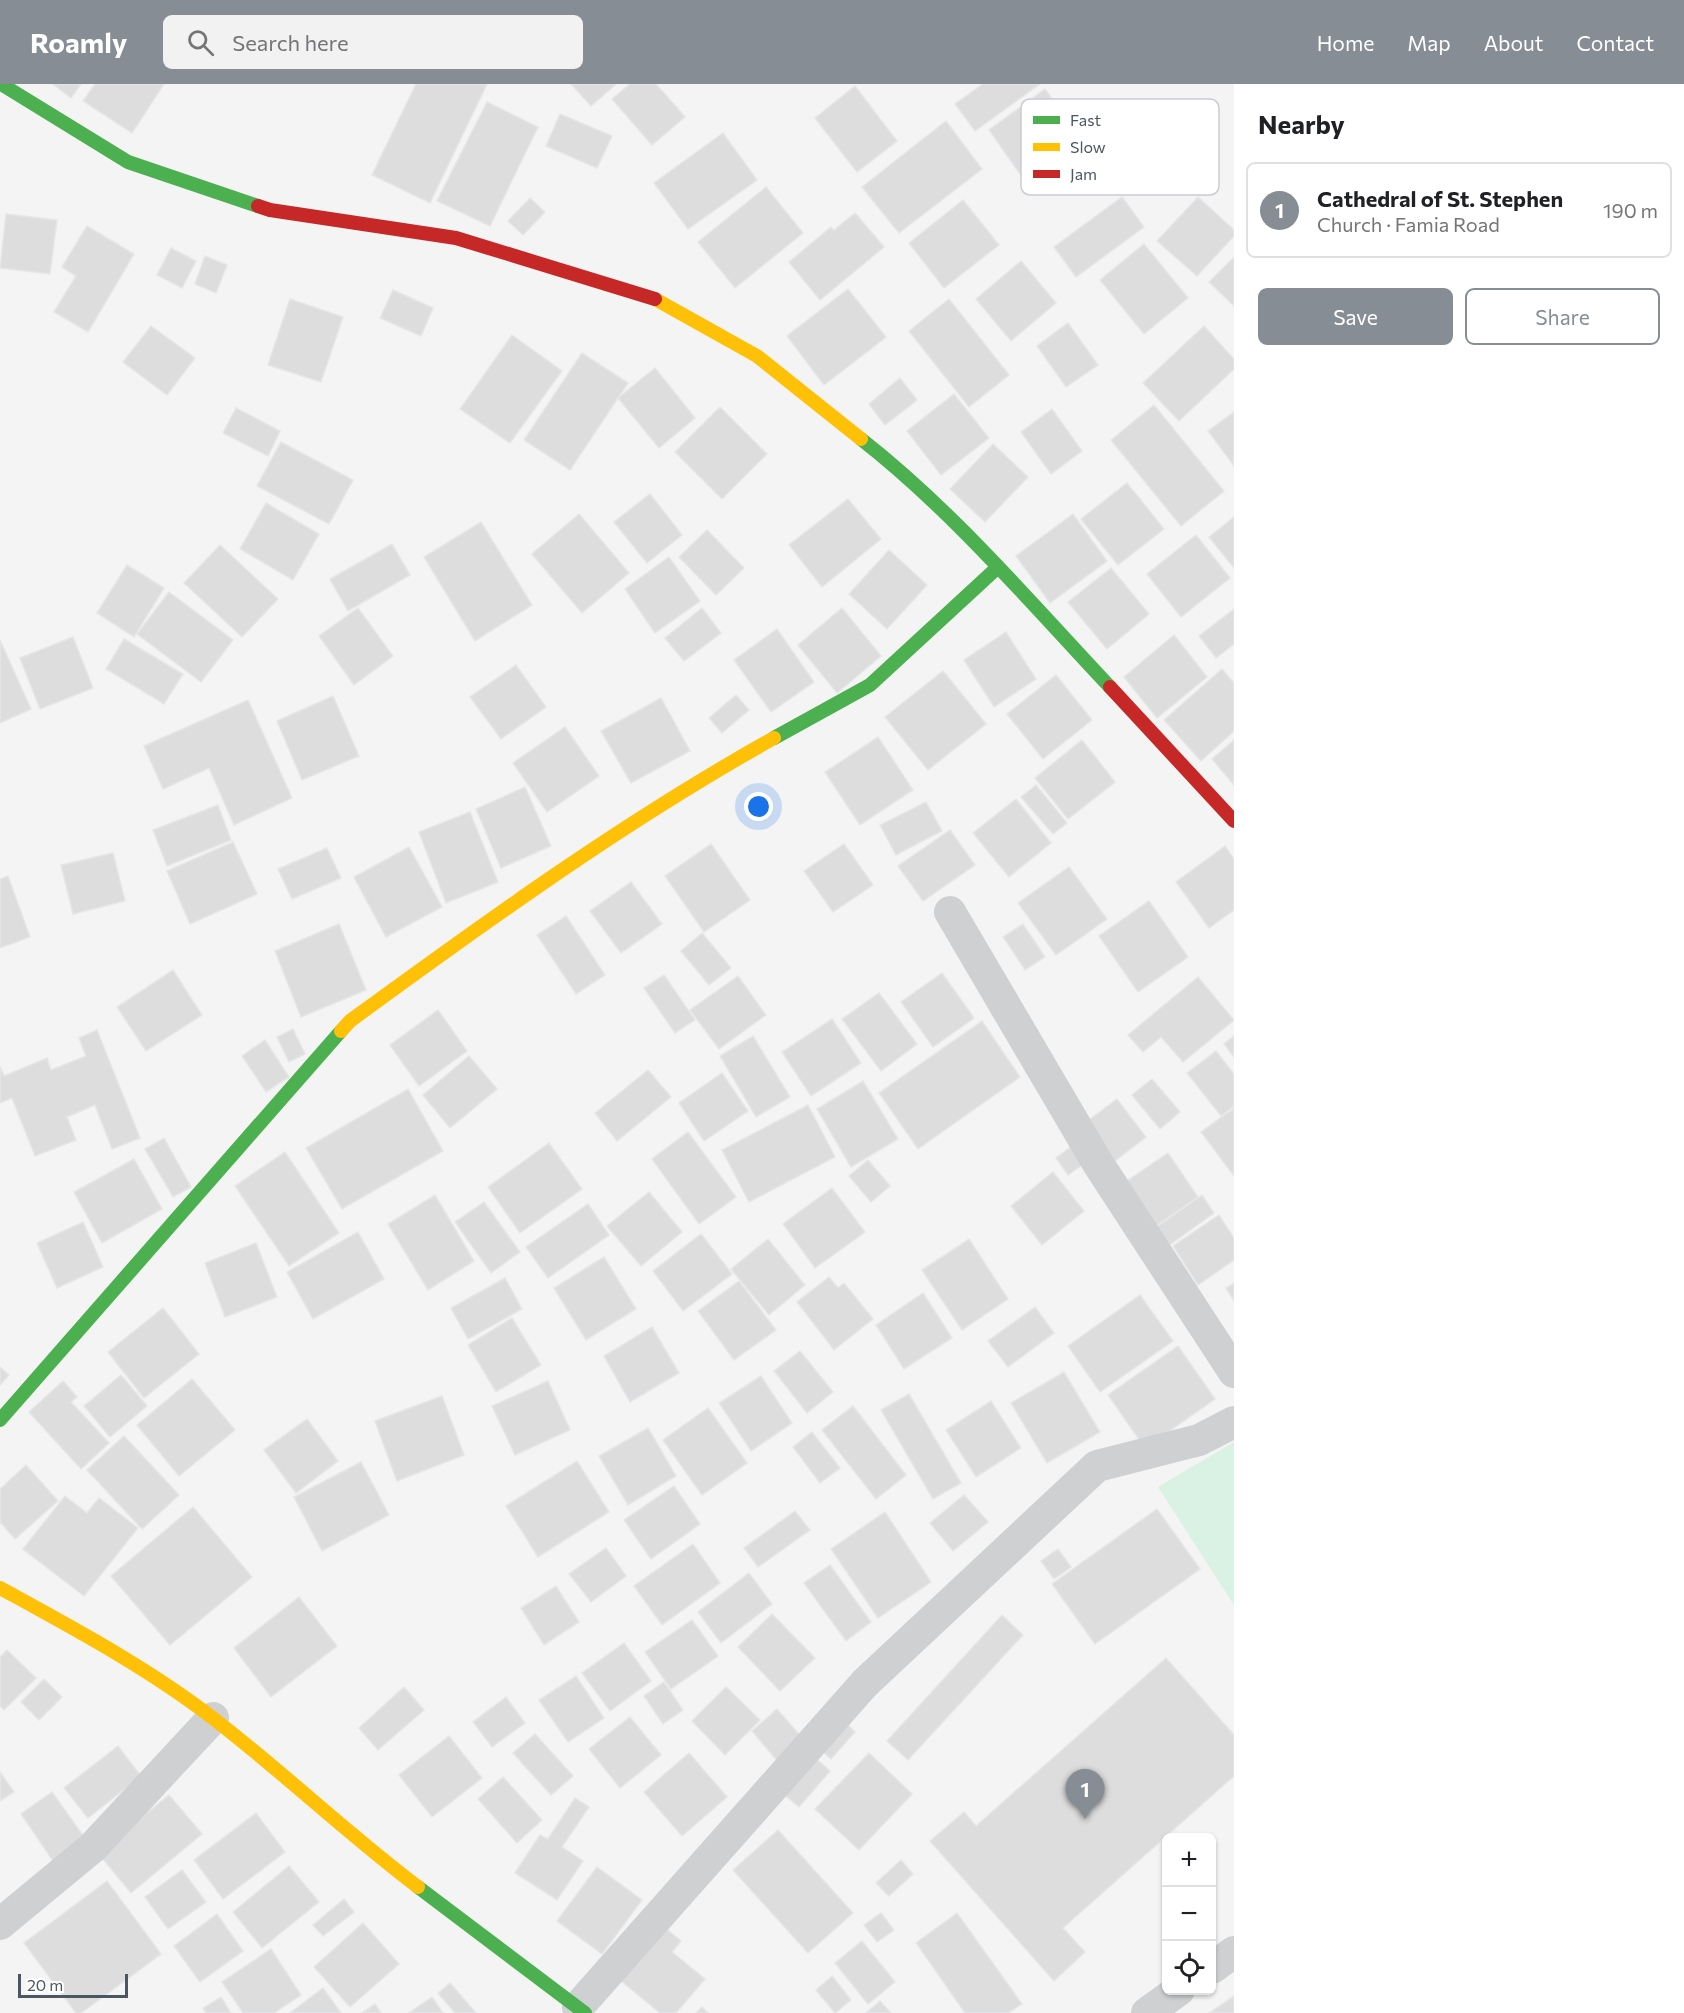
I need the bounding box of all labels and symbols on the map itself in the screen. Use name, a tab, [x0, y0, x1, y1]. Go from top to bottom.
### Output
legend	[1021, 99, 1219, 195]
text: Fast	[1070, 110, 1101, 129]
text: Slow	[1070, 137, 1106, 156]
text: Jam	[1070, 164, 1097, 183]
your location	[744, 792, 773, 821]
pin: 1	[1066, 1770, 1104, 1819]
scale bar	[18, 1971, 128, 1998]

